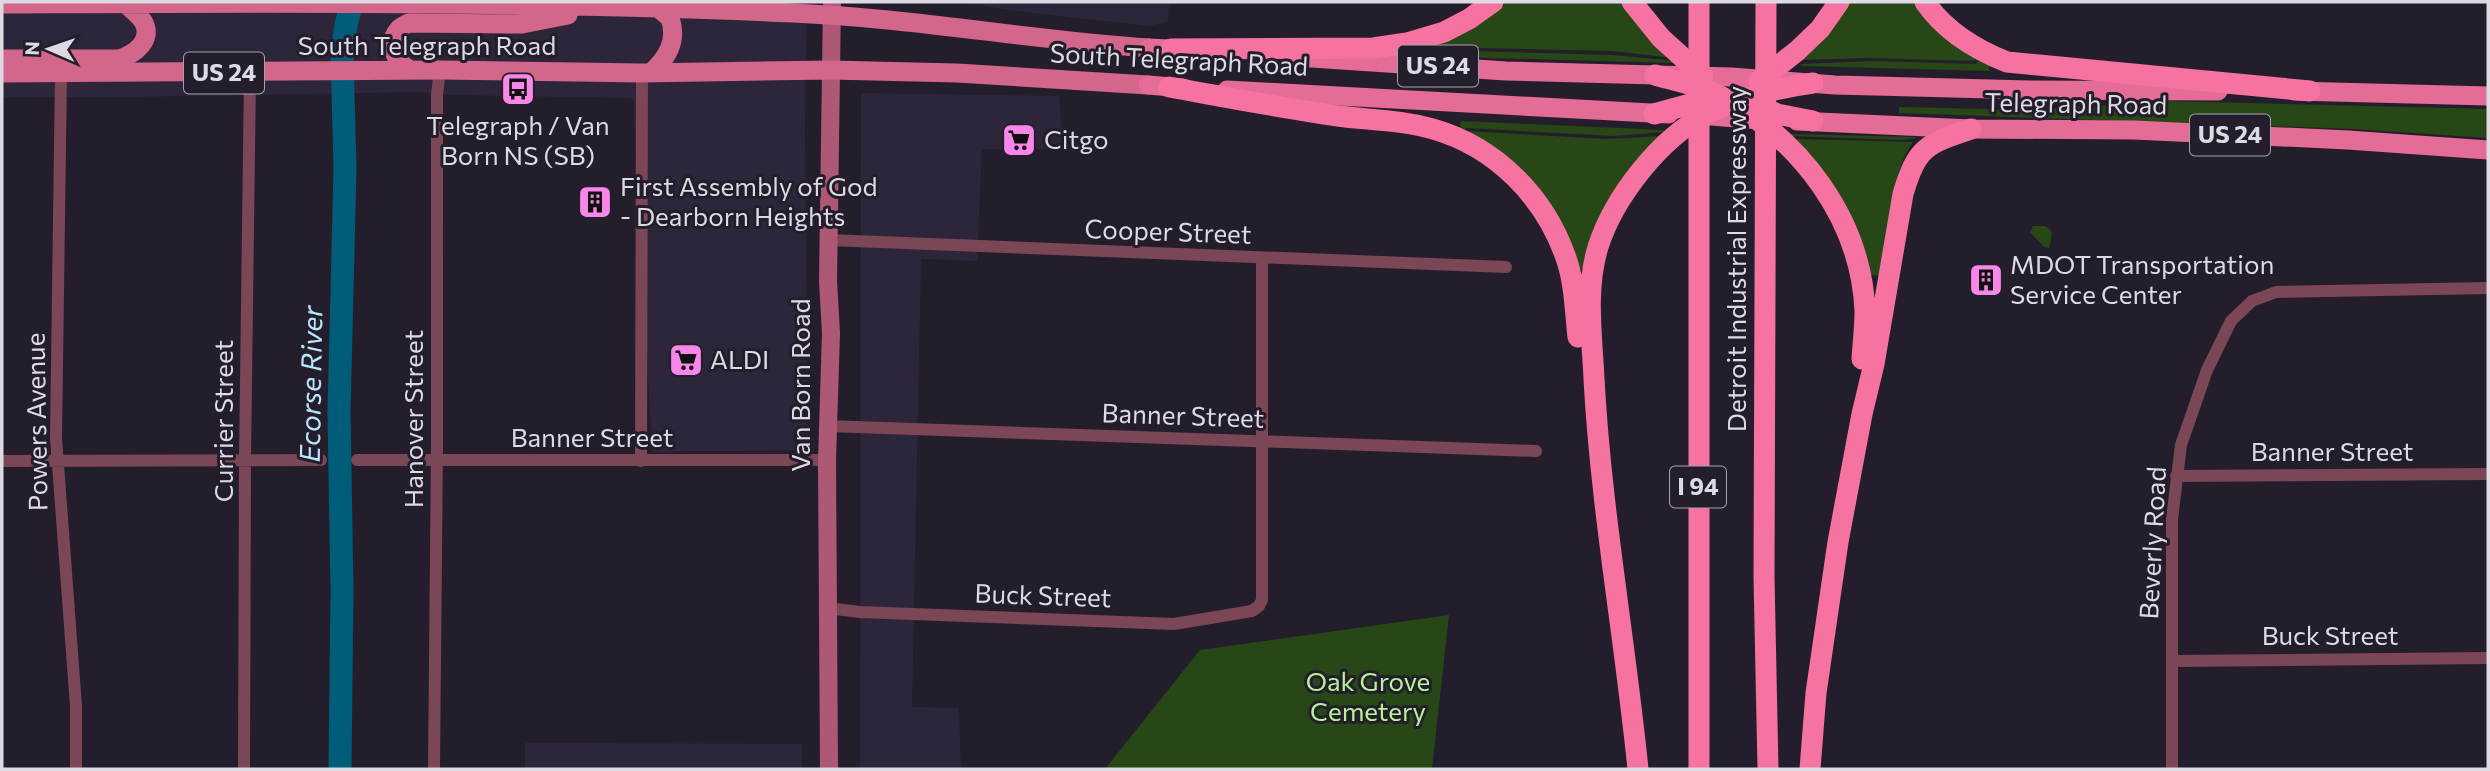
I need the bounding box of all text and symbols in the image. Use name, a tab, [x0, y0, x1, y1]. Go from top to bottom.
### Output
north arrow	[14, 14, 84, 84]
street label: South Telegraph Road	[298, 29, 556, 60]
street label: South Telegraph Road	[1049, 36, 1309, 81]
text: N	[20, 41, 43, 56]
road number: US 24	[1398, 46, 1478, 86]
road number: US 24	[184, 52, 264, 94]
bus stop icon: Telegraph / Van Born NS (SB)	[499, 70, 537, 108]
street label: Telegraph Road	[1985, 85, 2168, 120]
street label: Detroit Industrial Expressway	[1720, 86, 1751, 432]
place label: Telegraph / Van Born NS (SB)	[426, 109, 610, 170]
road number: US 24	[2190, 114, 2270, 155]
supermarket icon: Citgo	[1000, 121, 1038, 159]
place label: Citgo	[1044, 123, 1109, 154]
place label: First Assembly of God - Dearborn Heights	[620, 170, 878, 231]
building icon: First Assembly of God - Dearborn Heights	[576, 183, 614, 221]
street label: Cooper Street	[1084, 212, 1252, 249]
place label: MDOT Transportation Service Center	[2010, 248, 2274, 309]
building icon: MDOT Transportation Service Center	[1967, 261, 2005, 299]
street label: Van Born Road	[784, 298, 815, 472]
water label: Ecorse River	[292, 305, 328, 463]
street label: Hanover Street	[397, 330, 428, 508]
street label: Powers Avenue	[18, 333, 53, 512]
street label: Currier Street	[207, 340, 238, 502]
supermarket icon: ALDI	[667, 341, 705, 379]
place label: ALDI	[710, 343, 769, 374]
street label: Banner Street	[1101, 396, 1265, 433]
street label: Banner Street	[511, 421, 673, 452]
street label: Banner Street	[2251, 435, 2413, 466]
road number: I 94	[1670, 466, 1726, 508]
street label: Beverly Road	[2132, 466, 2171, 620]
street label: Buck Street	[974, 577, 1112, 612]
street label: Buck Street	[2262, 619, 2398, 650]
park label: Oak Grove Cemetery	[1306, 665, 1430, 726]

